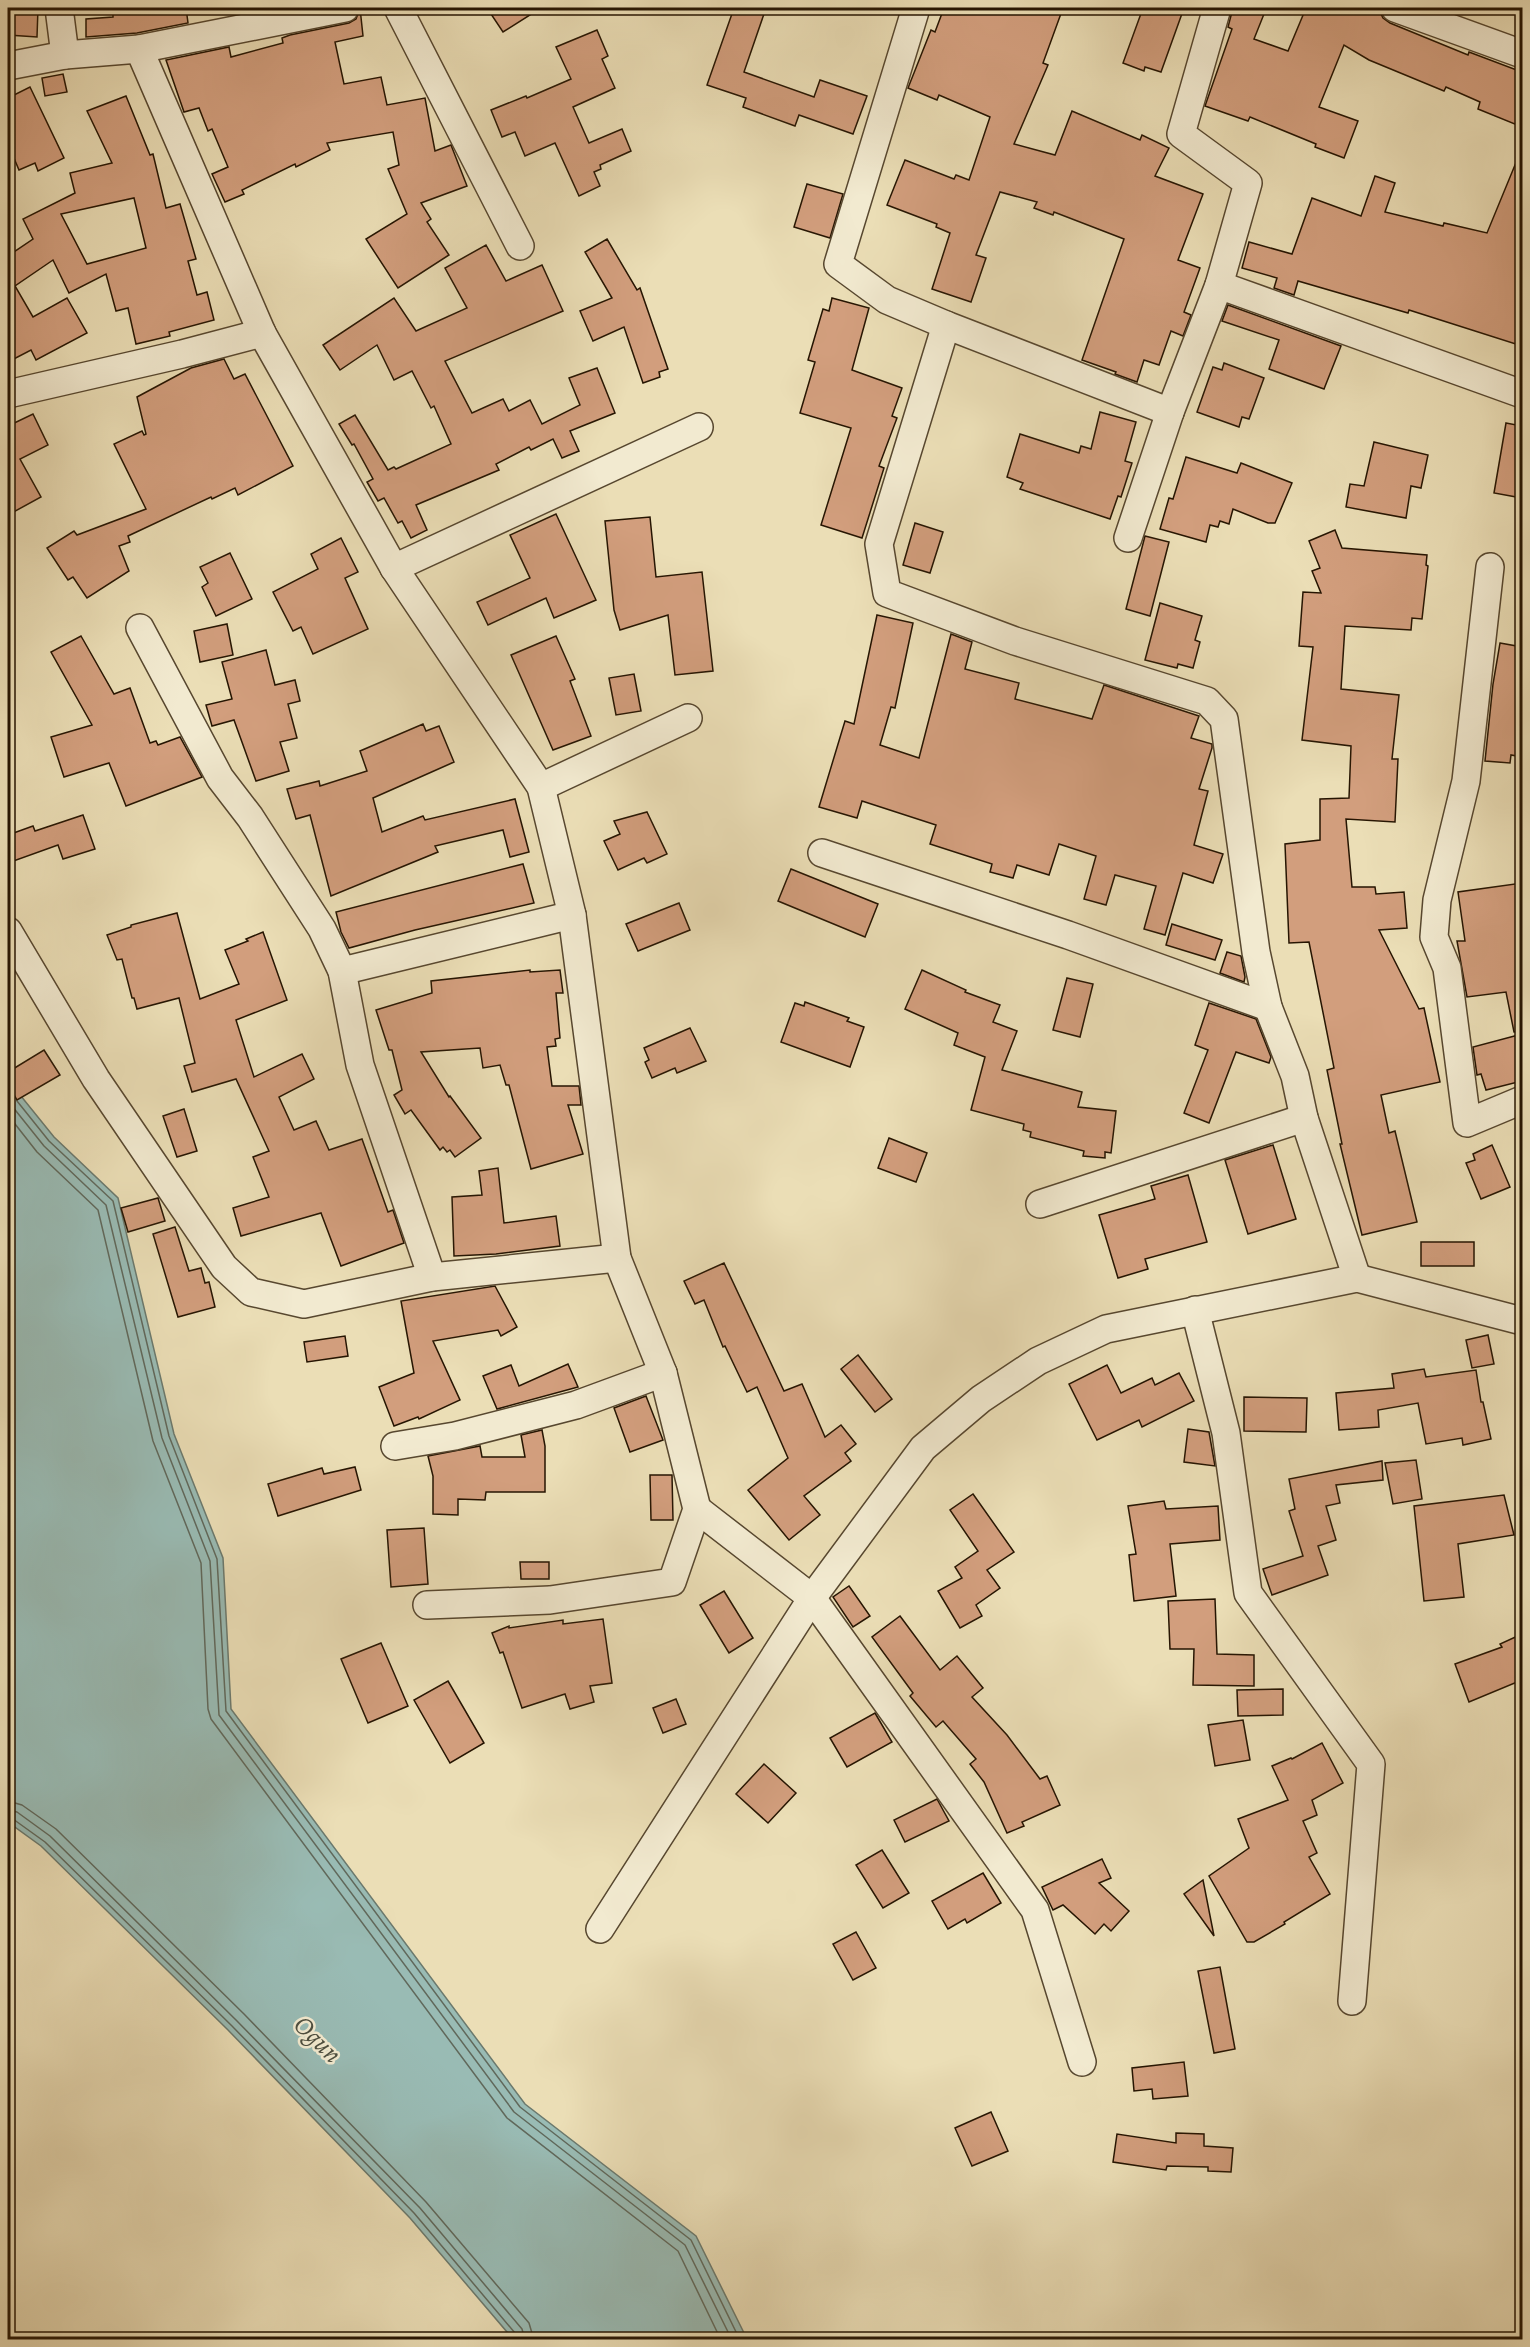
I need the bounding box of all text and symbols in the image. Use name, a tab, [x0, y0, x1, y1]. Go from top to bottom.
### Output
water label: Ogun	[286, 2008, 349, 2071]

